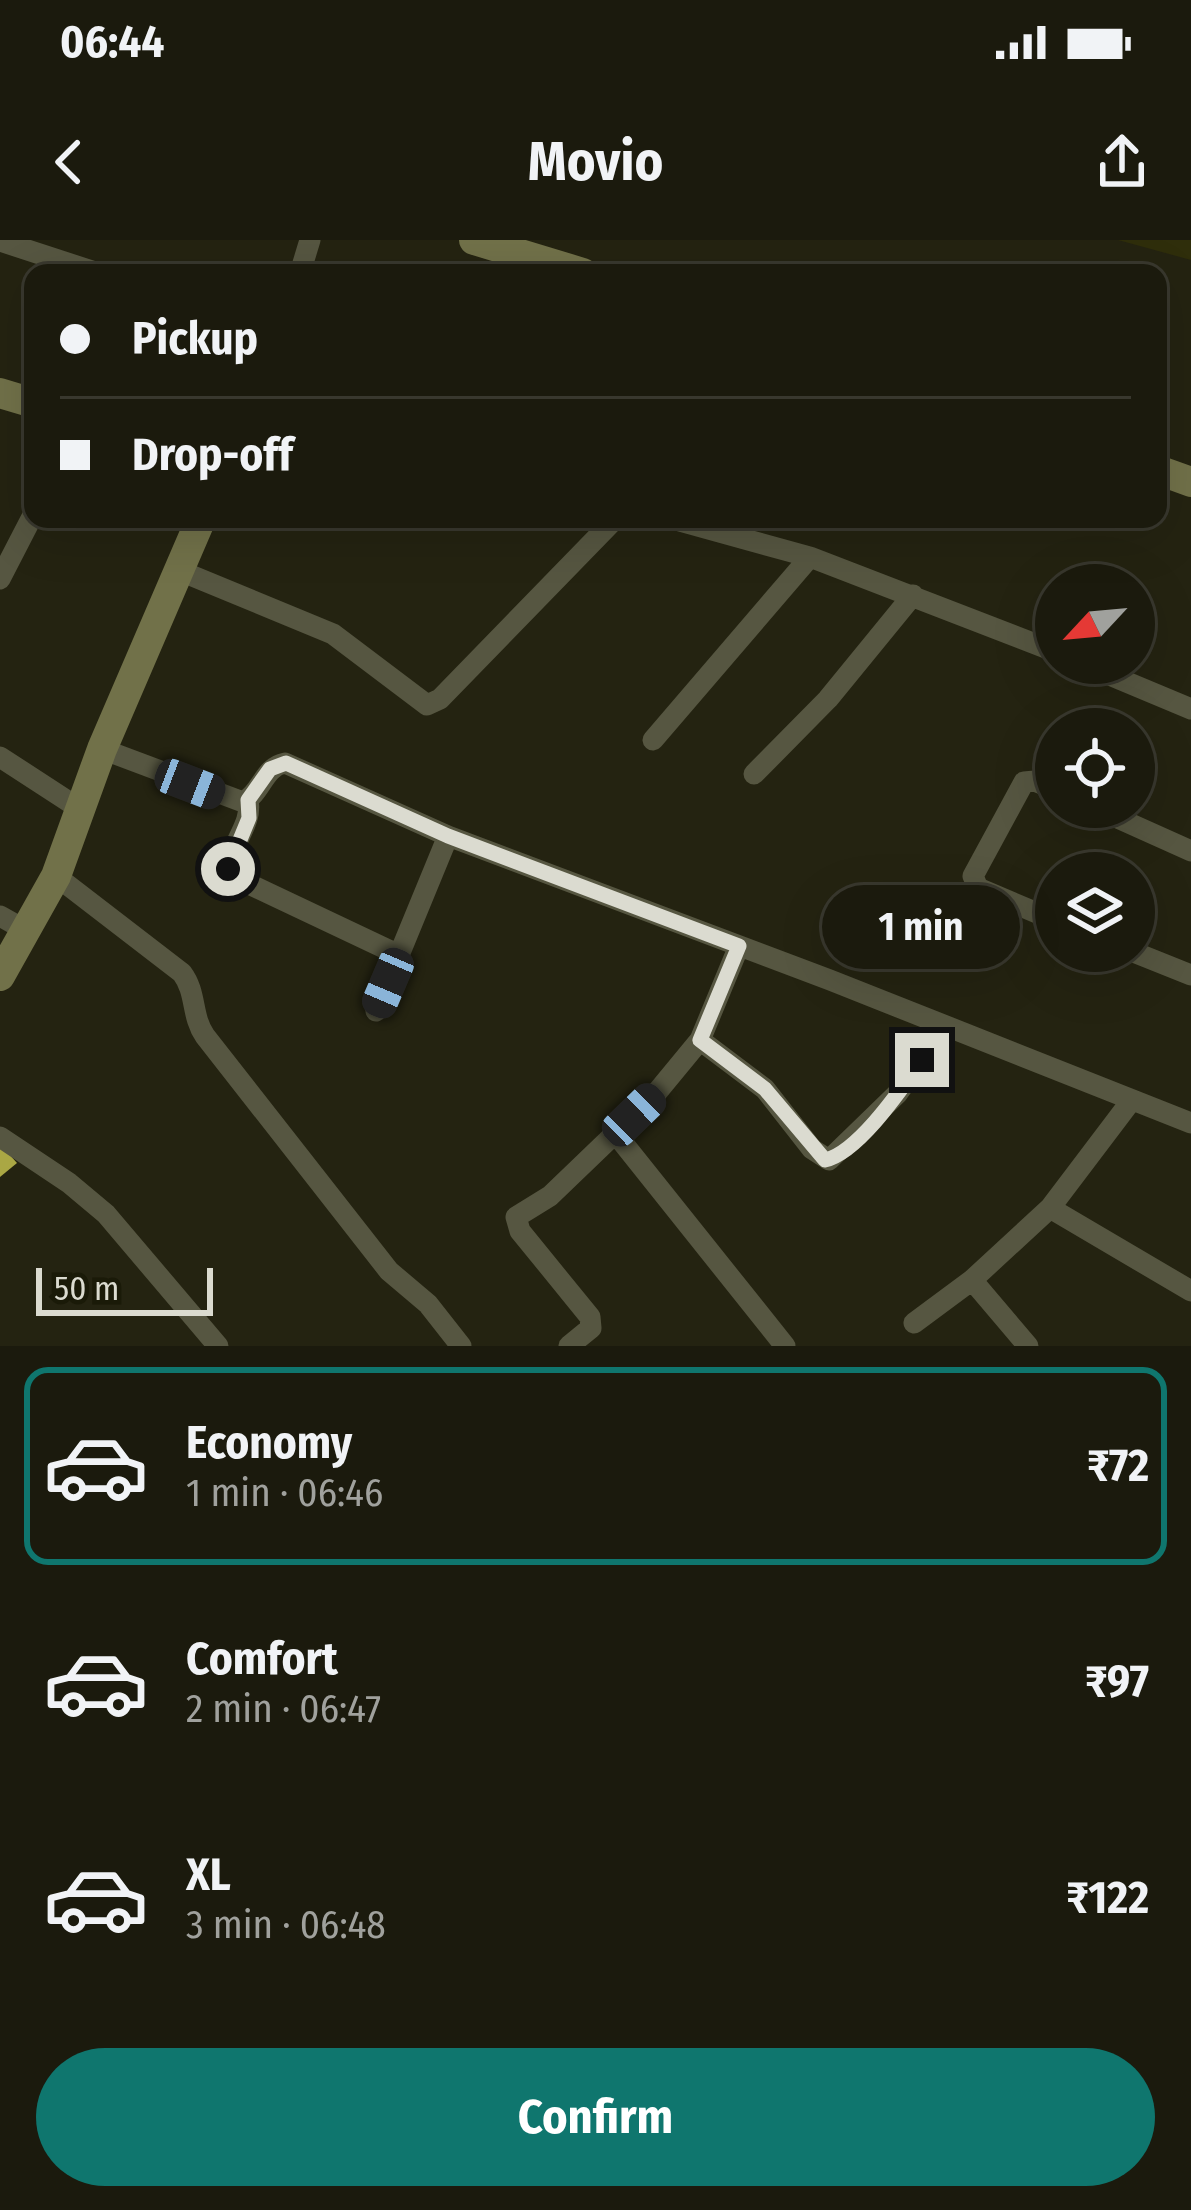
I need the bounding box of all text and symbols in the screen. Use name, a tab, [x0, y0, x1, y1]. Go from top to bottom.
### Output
text: 06:44	[60, 15, 164, 69]
icon: back	[36, 129, 102, 195]
icon: share	[1089, 129, 1155, 195]
text: Movio	[528, 130, 663, 194]
text: Pickup	[132, 312, 258, 366]
text: Drop-off	[132, 428, 293, 482]
north arrow	[1035, 564, 1155, 684]
map controls	[1035, 564, 1155, 972]
button: locate	[1035, 708, 1155, 828]
car	[150, 754, 230, 814]
route start	[201, 842, 255, 896]
button: layers	[1035, 852, 1155, 972]
callout: 1 min	[823, 886, 1021, 970]
text: 1 min	[879, 904, 963, 950]
car	[357, 943, 419, 1023]
route end	[895, 1033, 949, 1087]
car	[596, 1077, 672, 1153]
scale bar	[36, 1262, 213, 1315]
text: 50 m	[54, 1269, 119, 1309]
icon: car	[42, 1412, 150, 1520]
text: Economy	[186, 1416, 352, 1470]
text: ₹72	[1087, 1439, 1149, 1493]
text: 1 min · 06:46	[186, 1470, 383, 1516]
icon: car	[42, 1628, 150, 1736]
text: Comfort	[186, 1632, 338, 1686]
text: ₹97	[1085, 1655, 1149, 1709]
text: 2 min · 06:47	[186, 1686, 381, 1732]
icon: car	[42, 1844, 150, 1952]
text: XL	[186, 1848, 231, 1902]
text: ₹122	[1066, 1871, 1149, 1925]
text: 3 min · 06:48	[186, 1902, 386, 1948]
button: Confirm	[36, 2048, 1155, 2186]

